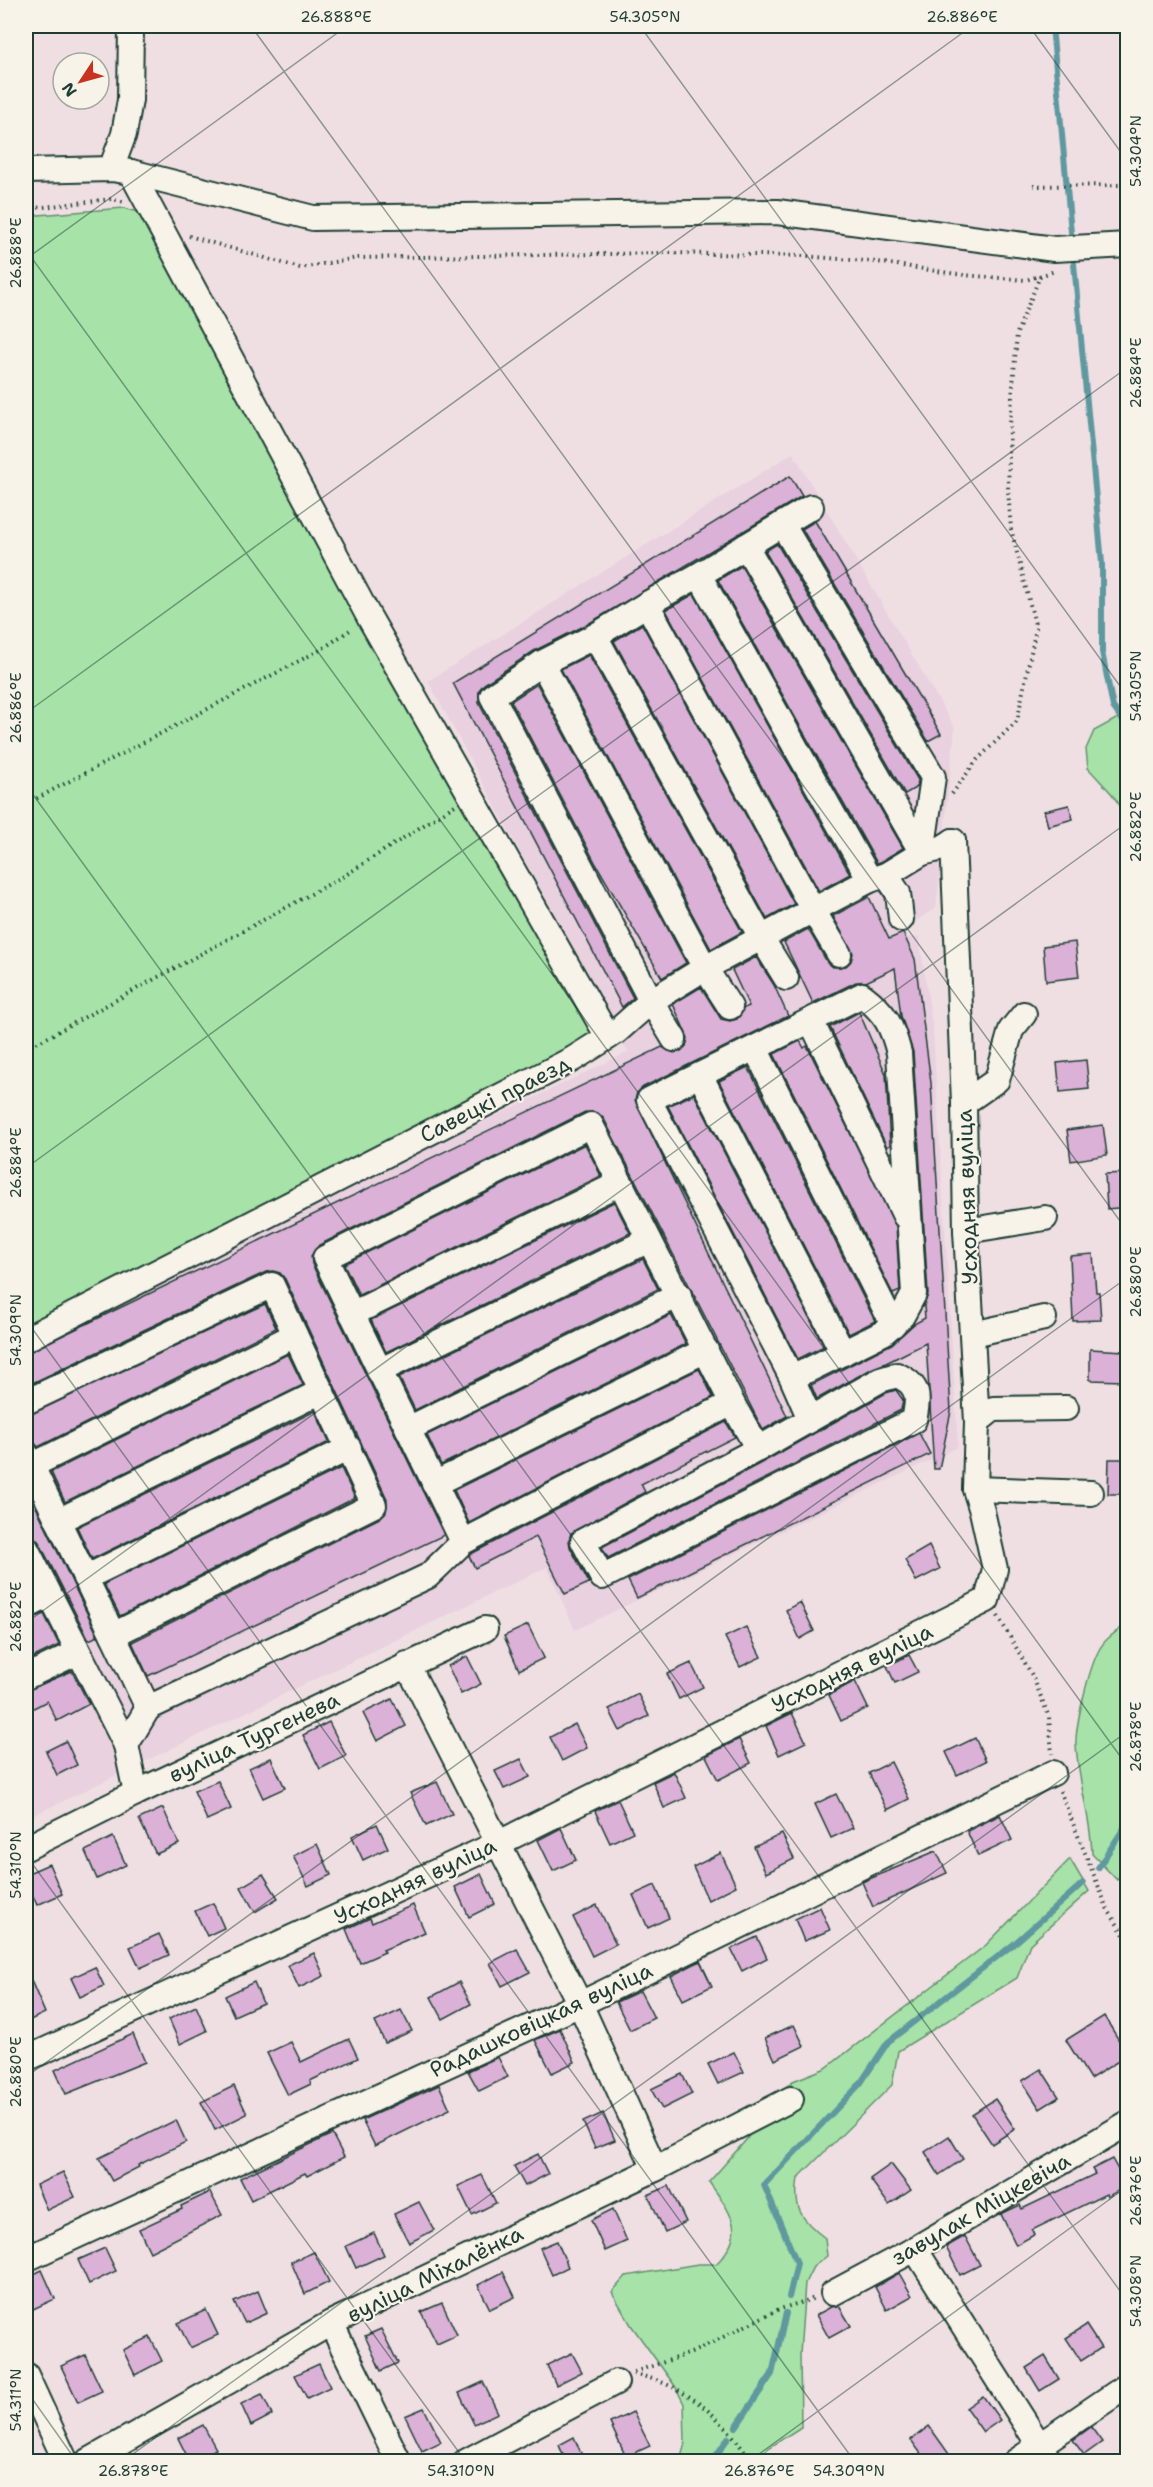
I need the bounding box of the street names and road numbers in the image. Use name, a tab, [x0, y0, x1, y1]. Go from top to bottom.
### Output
street label: Савецкі праезд	[415, 1049, 575, 1149]
street label: Усходняя вуліца	[949, 1108, 985, 1285]
street label: Усходняя вуліца	[767, 1616, 938, 1720]
street label: вуліца Тургенева	[164, 1685, 344, 1789]
street label: Усходняя вуліца	[329, 1831, 501, 1931]
street label: Радашковіцкая вуліца	[425, 1955, 657, 2084]
street label: завулак Міцкевіча	[886, 2146, 1076, 2272]
street label: вуліца Міхалёнка	[342, 2219, 528, 2329]

